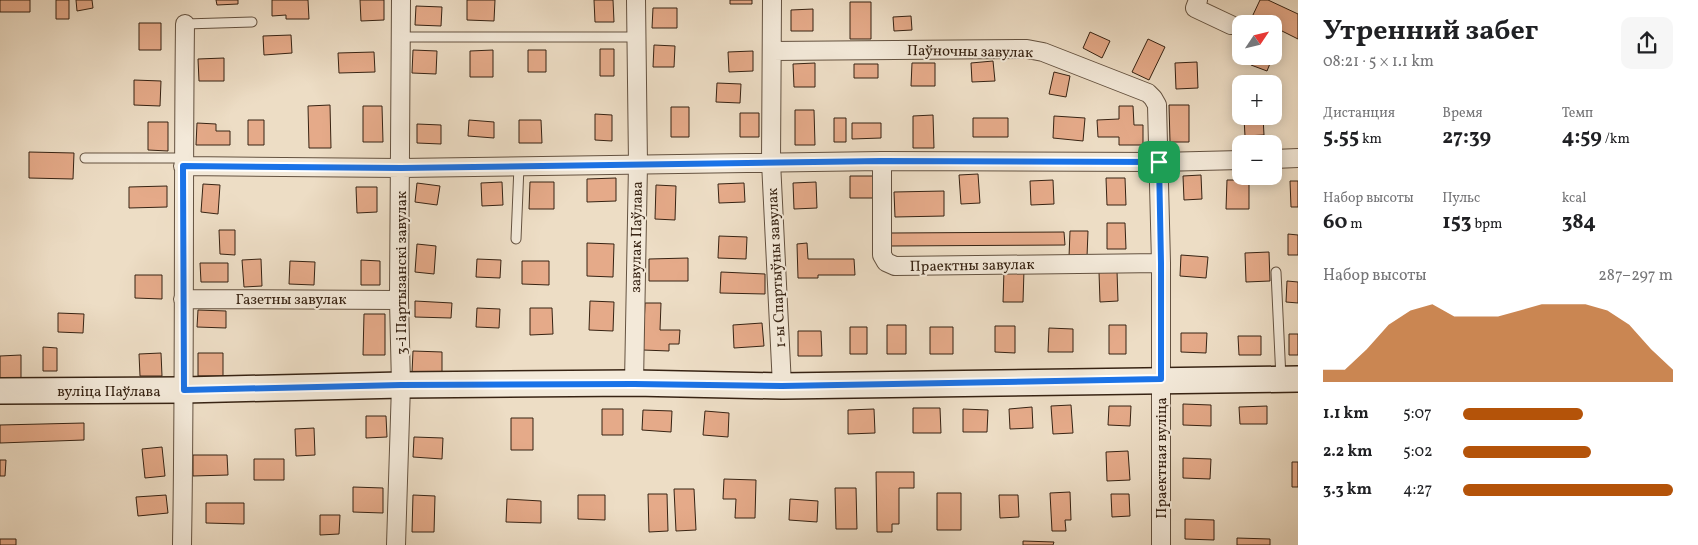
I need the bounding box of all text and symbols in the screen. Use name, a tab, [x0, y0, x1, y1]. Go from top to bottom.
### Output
text: Утренний забег	[1323, 12, 1538, 51]
north arrow	[1232, 15, 1282, 65]
map controls	[1232, 15, 1282, 185]
button: share	[1621, 17, 1673, 69]
street label: Паўночны завулак	[907, 41, 1033, 64]
text: 08:21 · 5 × 1.1 km	[1323, 51, 1434, 73]
button: +	[1232, 75, 1282, 125]
text: Дистанция	[1323, 104, 1395, 123]
text: Время	[1442, 104, 1483, 123]
text: Темп	[1562, 104, 1593, 123]
text: 5.55	[1323, 123, 1359, 152]
text: 27:39	[1442, 123, 1491, 152]
text: 4:59	[1562, 123, 1602, 152]
text: km	[1359, 130, 1382, 149]
text: /km	[1602, 130, 1630, 149]
button: −	[1232, 135, 1282, 185]
pin	[1138, 141, 1180, 183]
icon: arrive	[1145, 148, 1173, 176]
street label: завулак Паўлава	[626, 181, 649, 293]
street label: 1-ы Спартыўны завулак	[763, 187, 792, 349]
text: Набор высоты	[1323, 189, 1414, 208]
text: Пульс	[1442, 189, 1480, 208]
text: kcal	[1562, 189, 1587, 208]
street label: 3-і Партызанскі завулак	[392, 191, 413, 355]
text: 60	[1323, 208, 1347, 237]
text: 153	[1442, 208, 1472, 237]
text: 384	[1562, 208, 1596, 237]
text: m	[1347, 215, 1363, 234]
text: bpm	[1472, 215, 1502, 234]
street label: Праектны завулак	[909, 255, 1035, 278]
text: Набор высоты	[1323, 265, 1427, 287]
text: 287–297 m	[1598, 265, 1673, 287]
street label: Газетны завулак	[235, 290, 347, 311]
street label: вуліца Паўлава	[57, 382, 161, 403]
street label: Праектная вуліца	[1152, 397, 1173, 519]
text: 1.1 km	[1323, 403, 1369, 425]
text: 5:07	[1403, 403, 1432, 425]
text: 2.2 km	[1323, 441, 1373, 463]
text: 5:02	[1403, 441, 1433, 463]
text: 3.3 km	[1323, 479, 1372, 501]
text: 4:27	[1403, 479, 1432, 501]

